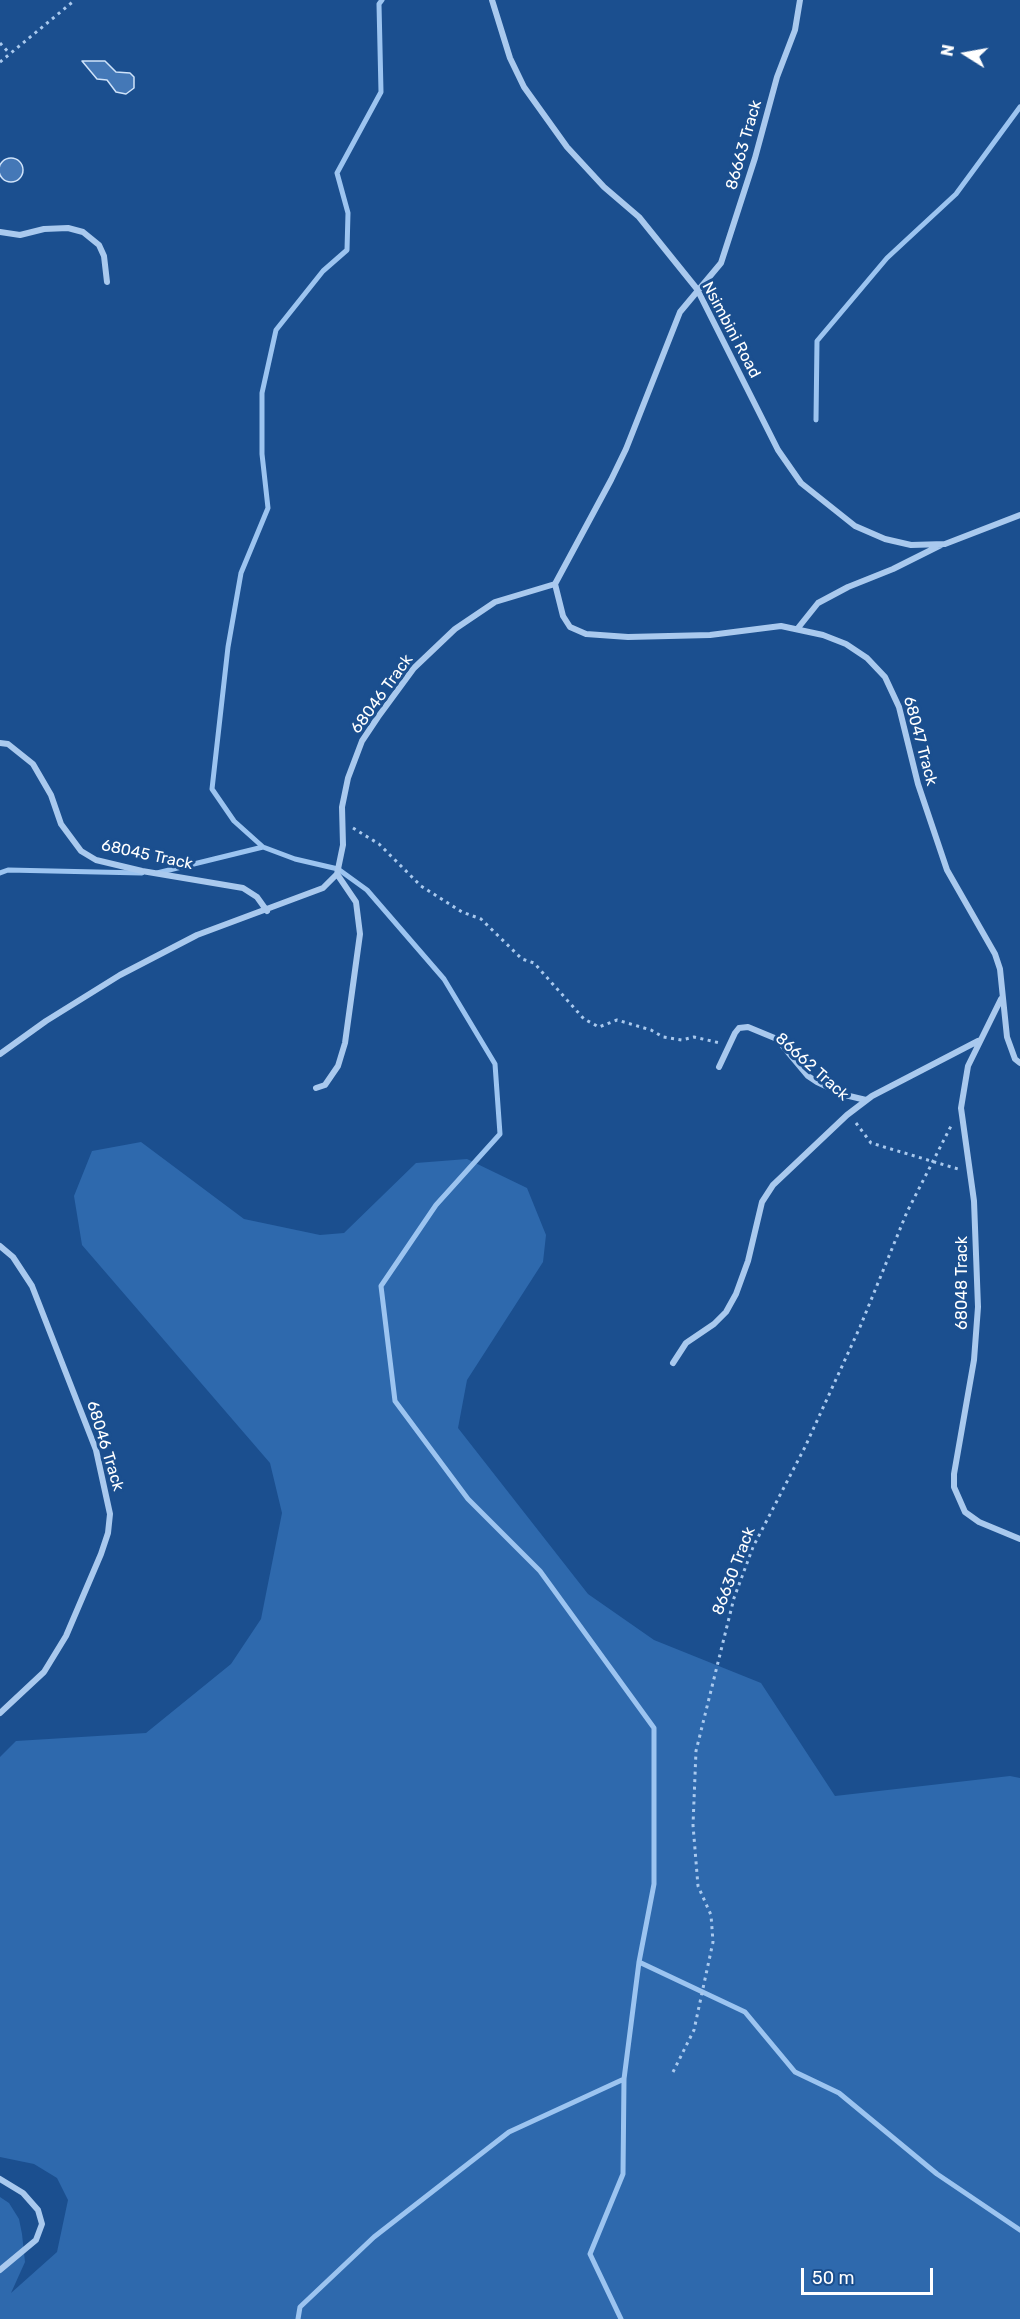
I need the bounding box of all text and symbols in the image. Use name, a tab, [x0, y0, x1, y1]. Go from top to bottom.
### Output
north arrow	[936, 24, 996, 84]
text: N	[937, 43, 958, 58]
street label: 86663 Track	[722, 98, 766, 192]
street label: Nsimbini Road	[698, 279, 764, 381]
street label: 68046 Track	[347, 651, 417, 737]
street label: 68047 Track	[899, 694, 941, 788]
street label: 68045 Track	[99, 836, 195, 874]
street label: 86662 Track	[771, 1029, 853, 1105]
street label: 68048 Track	[952, 1236, 972, 1330]
street label: 68046 Track	[82, 1399, 128, 1493]
street label: 86630 Track	[708, 1524, 760, 1618]
scale bar	[804, 2256, 936, 2294]
text: 50 m	[812, 2267, 855, 2289]

